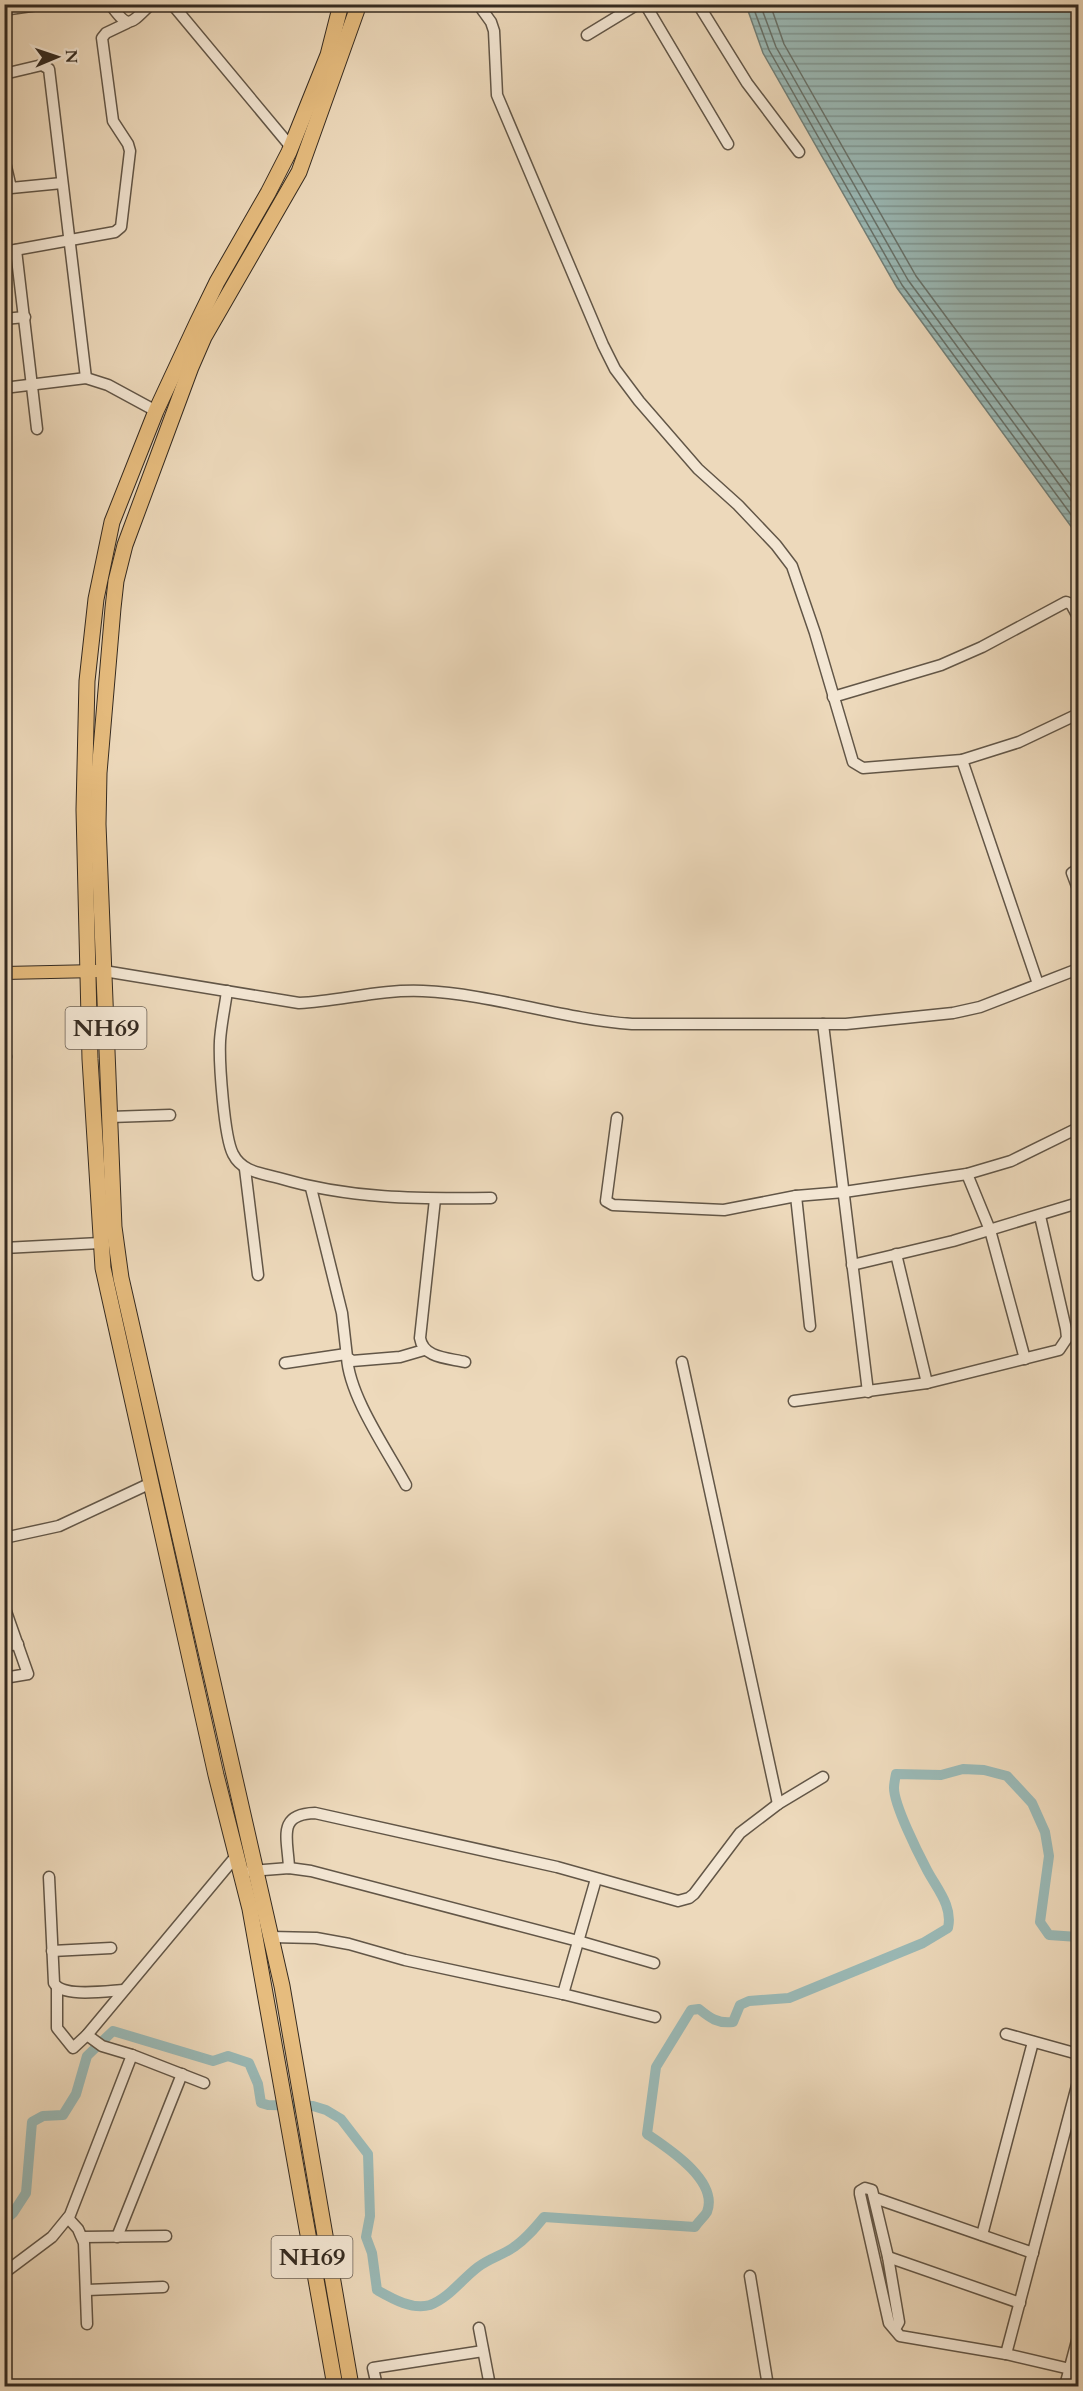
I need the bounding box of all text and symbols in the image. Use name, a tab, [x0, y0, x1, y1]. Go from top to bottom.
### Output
north arrow	[27, 27, 87, 87]
text: N	[60, 49, 82, 64]
road number: NH69	[66, 1007, 146, 1049]
road number: NH69	[272, 2236, 352, 2278]

